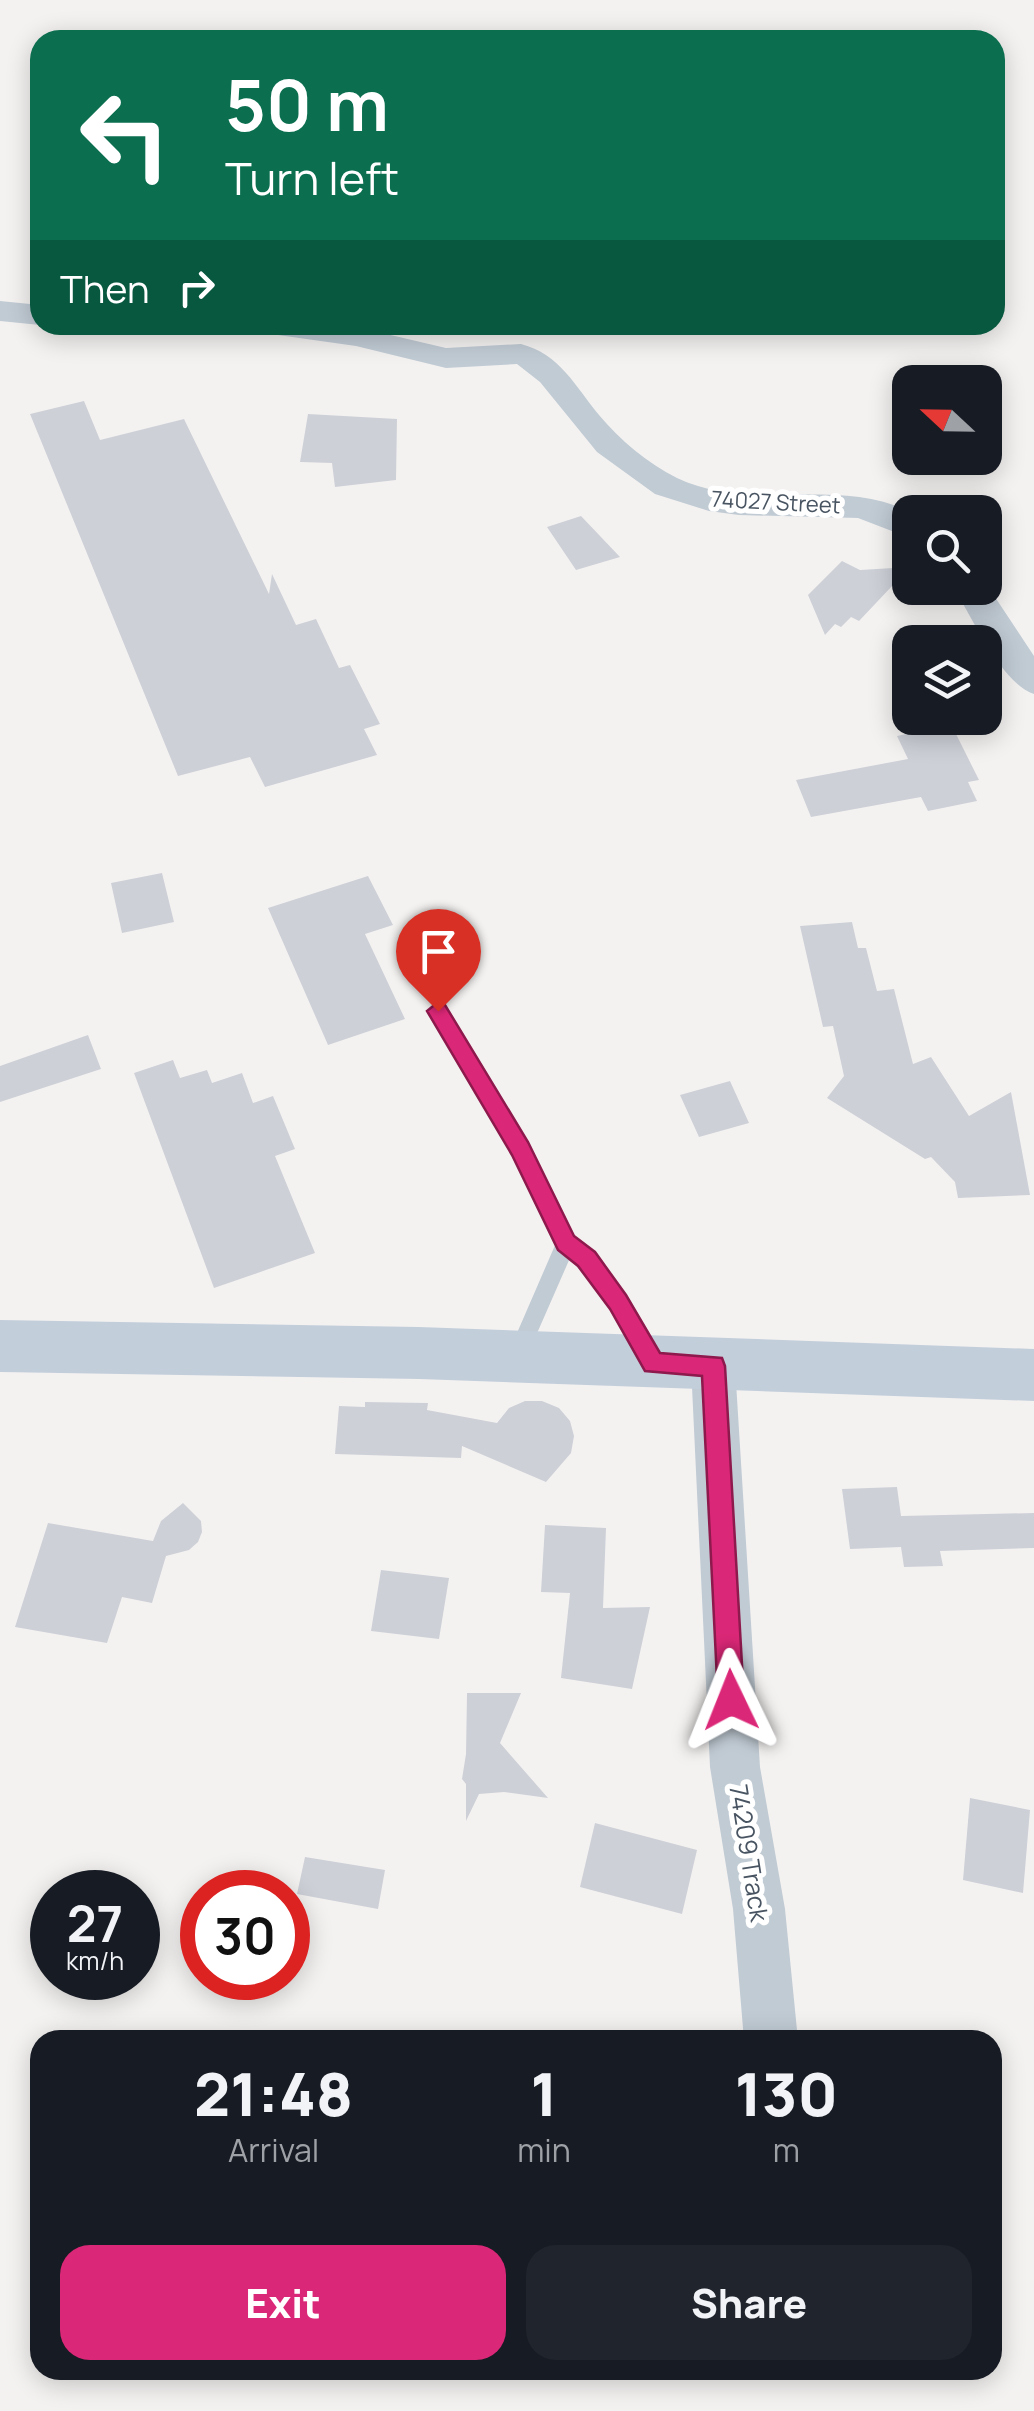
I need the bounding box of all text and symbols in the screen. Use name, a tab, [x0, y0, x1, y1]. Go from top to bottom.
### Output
text: 50 m	[225, 56, 389, 152]
icon: left	[60, 70, 190, 200]
text: Turn left	[225, 147, 399, 209]
icon: right	[169, 260, 224, 315]
text: Then	[60, 262, 149, 314]
north arrow	[892, 365, 1002, 475]
map controls	[892, 365, 1002, 735]
street label: 74027 Street	[711, 484, 841, 520]
button: search	[892, 495, 1002, 605]
button: layers	[892, 625, 1002, 735]
pin	[396, 909, 481, 1012]
icon: arrive	[411, 924, 466, 979]
position arrow	[679, 1648, 783, 1752]
street label: 74209 Track	[721, 1782, 778, 1925]
speed limit sign: 30	[180, 1870, 310, 2000]
text: 27	[67, 1889, 123, 1957]
text: km/h	[66, 1943, 124, 1978]
text: 21:48	[194, 2052, 353, 2134]
text: 1	[530, 2052, 558, 2134]
text: 130	[735, 2052, 838, 2134]
text: Arrival	[228, 2128, 319, 2172]
text: min	[517, 2128, 571, 2172]
text: m	[773, 2128, 800, 2172]
button: Exit	[60, 2245, 506, 2360]
button: Share	[526, 2245, 972, 2360]

